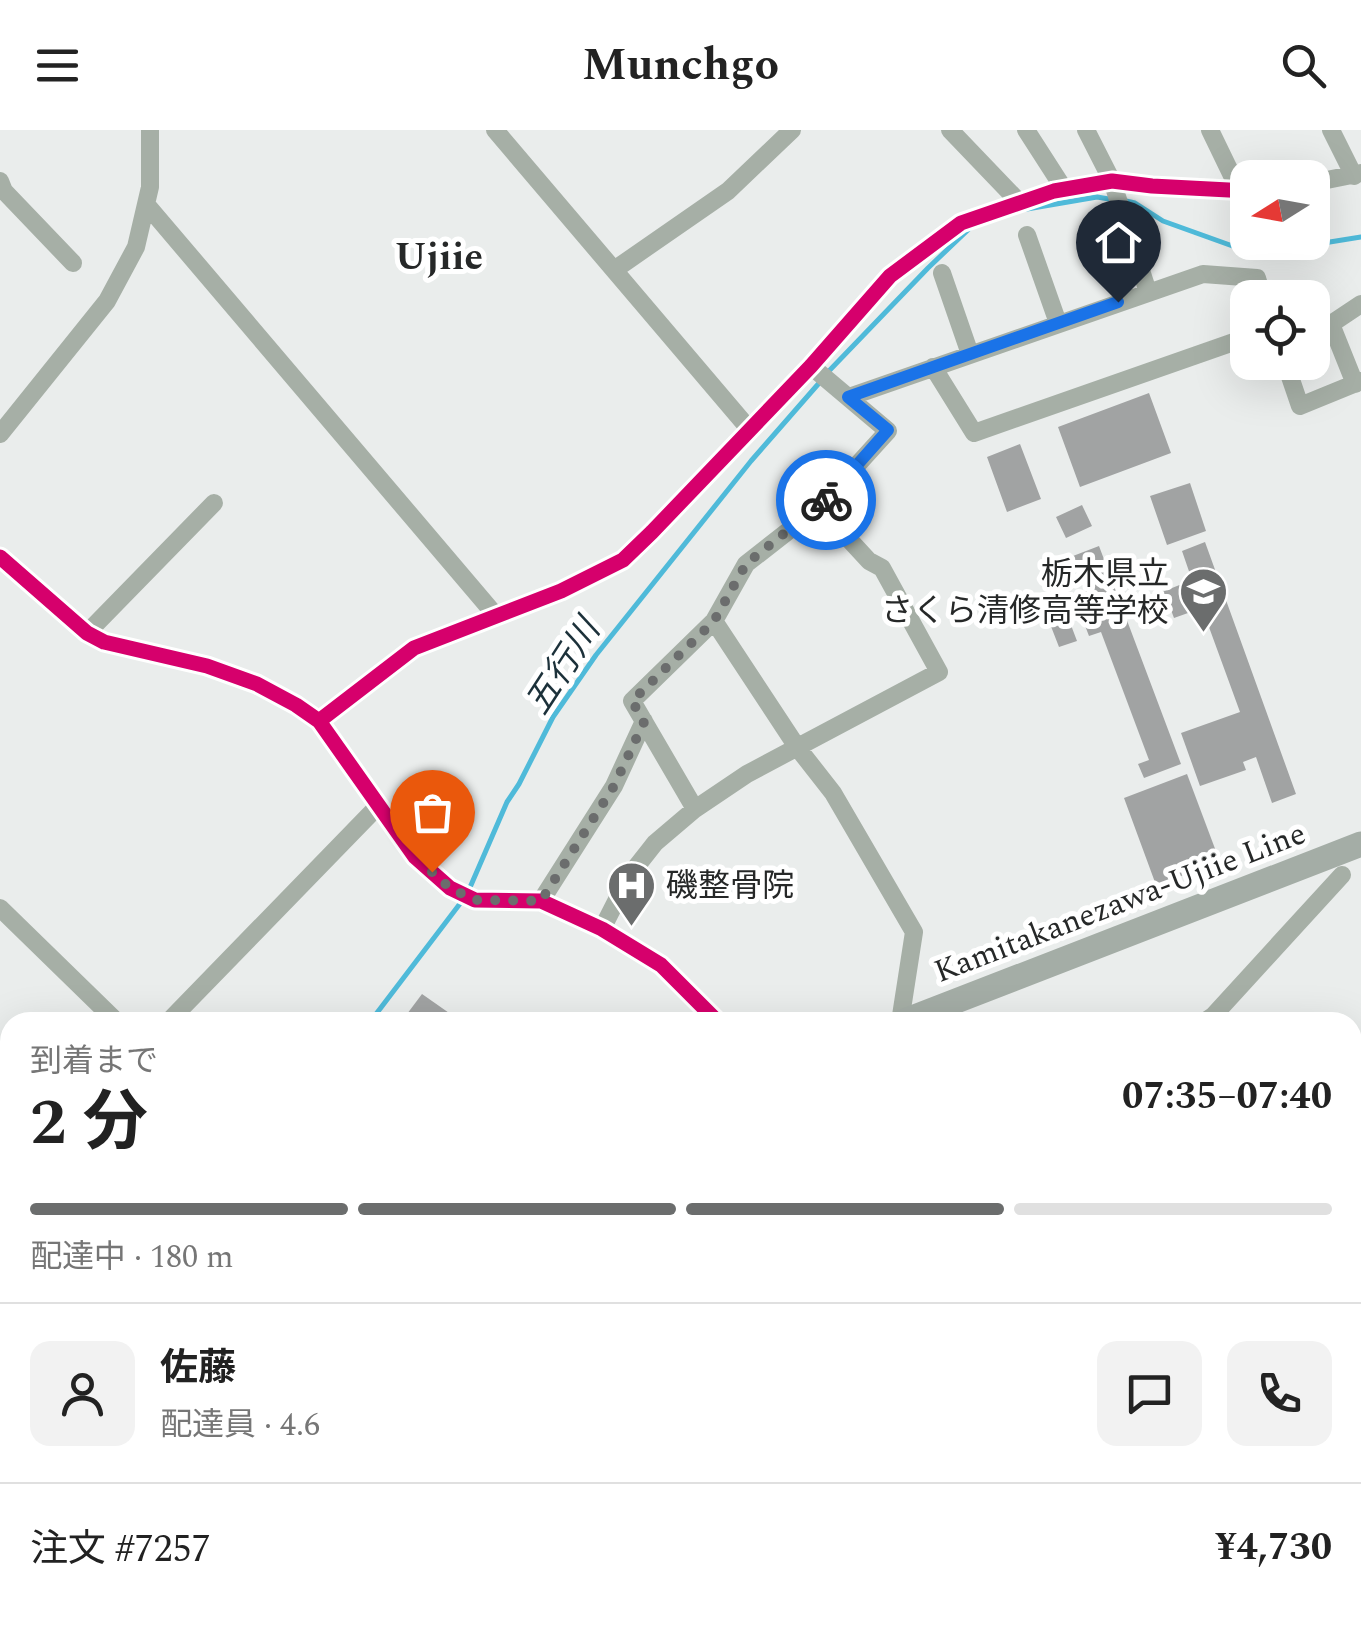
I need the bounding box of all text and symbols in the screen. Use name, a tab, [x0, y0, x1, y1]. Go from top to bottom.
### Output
text: Munchgo	[582, 31, 779, 100]
icon: menu	[30, 38, 85, 93]
icon: search	[1276, 38, 1331, 93]
north arrow	[1230, 160, 1330, 260]
map controls	[1230, 160, 1330, 380]
pin	[1076, 200, 1161, 303]
icon: home	[1091, 215, 1146, 270]
district label: Ujiie	[395, 229, 483, 287]
button: locate	[1230, 280, 1330, 380]
courier	[776, 450, 876, 550]
icon: bike	[799, 473, 854, 528]
place label: 栃木県立 さくら清修高等学校	[881, 550, 1169, 636]
school or university icon: 栃木県立 さくら清修高等学校	[1178, 566, 1230, 634]
water label: 五行川	[512, 605, 616, 725]
pin	[390, 770, 475, 873]
icon: bag	[405, 785, 460, 840]
street label: Kamitakanezawa-Ujiie Line	[927, 809, 1313, 997]
hospital icon: 磯整骨院	[605, 860, 657, 928]
place label: 磯整骨院	[666, 862, 794, 911]
text: 到着まで	[30, 1037, 158, 1086]
text: 07:35–07:40	[1122, 1068, 1332, 1126]
text: 2 分	[30, 1074, 148, 1173]
text: 配達中 · 180 m	[30, 1233, 234, 1282]
text: 佐藤	[160, 1340, 236, 1398]
button: person	[30, 1341, 135, 1446]
button: chat	[1097, 1341, 1202, 1446]
button: phone	[1227, 1341, 1332, 1446]
text: 配達員 · 4.6	[160, 1401, 320, 1450]
text: ¥4,730	[1215, 1519, 1332, 1577]
text: 注文 #7257	[30, 1521, 211, 1579]

